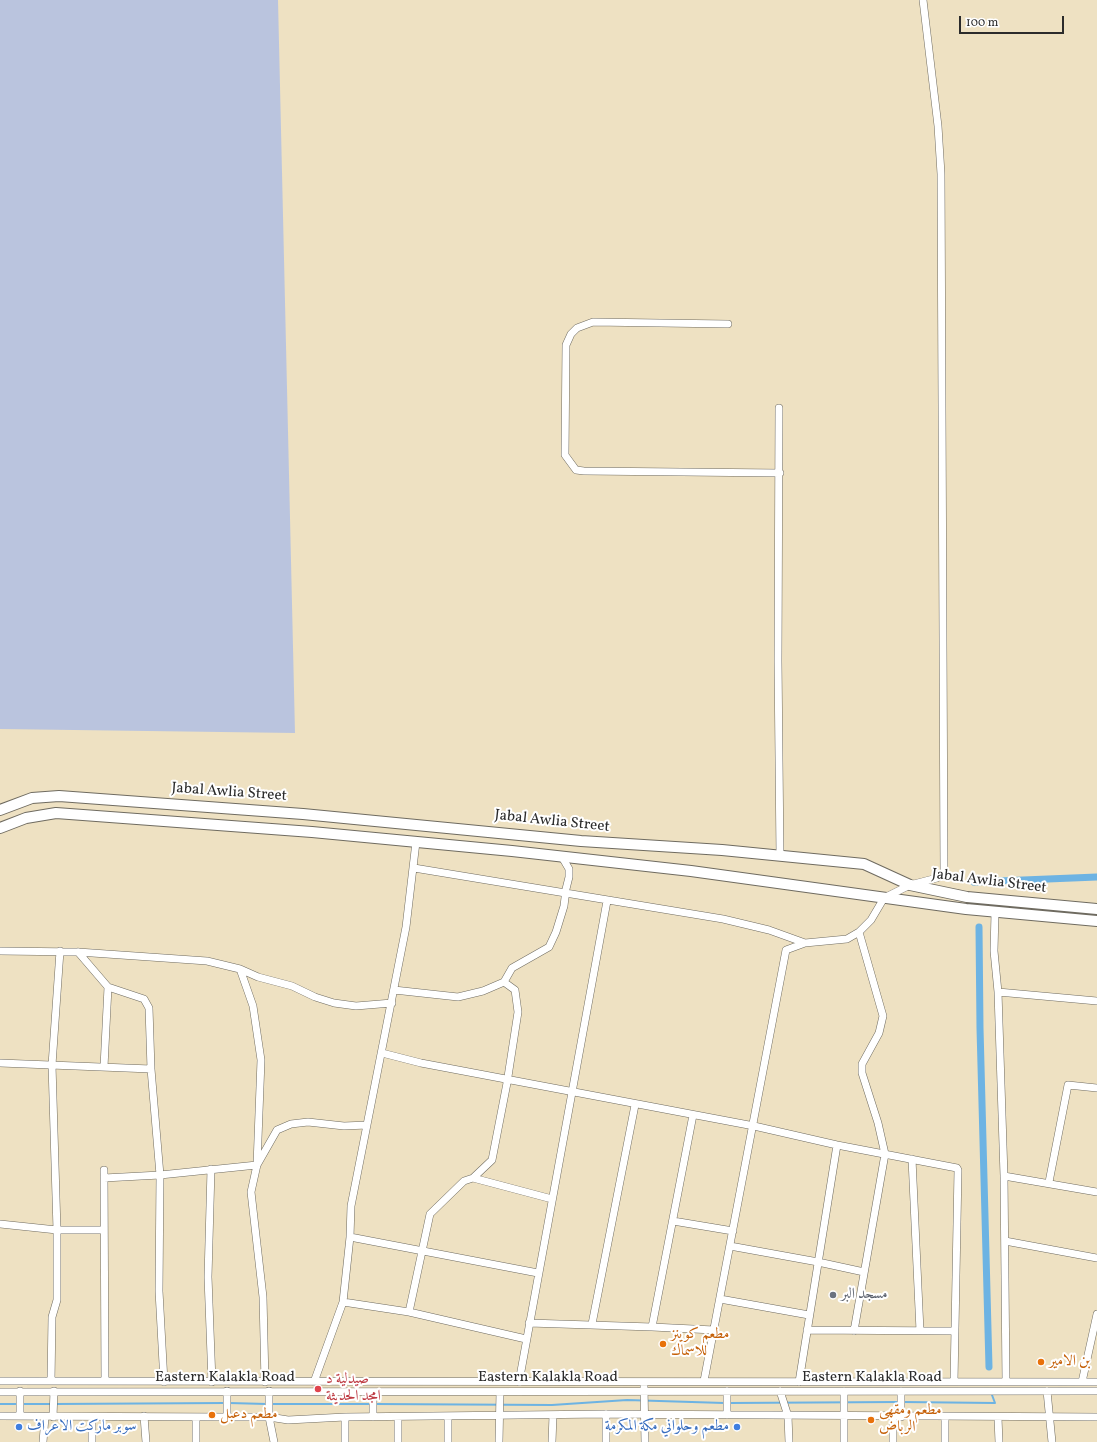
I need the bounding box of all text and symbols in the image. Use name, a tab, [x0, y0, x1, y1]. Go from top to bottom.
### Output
scale bar	[961, 8, 1066, 34]
text: 100 m	[966, 15, 998, 31]
street label: Jabal Awlia Street	[171, 780, 287, 806]
street label: Jabal Awlia Street	[494, 807, 610, 837]
street label: Jabal Awlia Street	[931, 866, 1047, 898]
place label: مسجد البر	[841, 1286, 888, 1304]
marker: مسجد البر	[828, 1290, 838, 1300]
place label: مطعم كوينز للاسماك	[671, 1326, 729, 1361]
marker: مطعم كوينز للاسماك	[658, 1339, 668, 1349]
place label: بن الامير	[1049, 1353, 1090, 1371]
marker: بن الامير	[1036, 1357, 1046, 1367]
street label: Eastern Kalakla Road	[155, 1369, 295, 1387]
street label: Eastern Kalakla Road	[478, 1369, 618, 1387]
street label: Eastern Kalakla Road	[802, 1369, 942, 1387]
place label: صيدلية د امجد الحديثة	[326, 1371, 381, 1406]
marker: صيدلية د امجد الحديثة	[313, 1384, 323, 1394]
place label: مطعم ومقهى الرباض	[879, 1402, 942, 1437]
place label: مطعم دعبل	[220, 1406, 278, 1424]
marker: مطعم دعبل	[207, 1410, 217, 1420]
marker: مطعم ومقهى الرباض	[866, 1415, 876, 1425]
place label: سوبر ماركت الاعراف	[27, 1418, 136, 1436]
place label: مطعم وحلواني مكة المكرمة	[605, 1418, 729, 1436]
marker: سوبر ماركت الاعراف	[14, 1422, 24, 1432]
marker: مطعم وحلواني مكة المكرمة	[732, 1422, 742, 1432]

